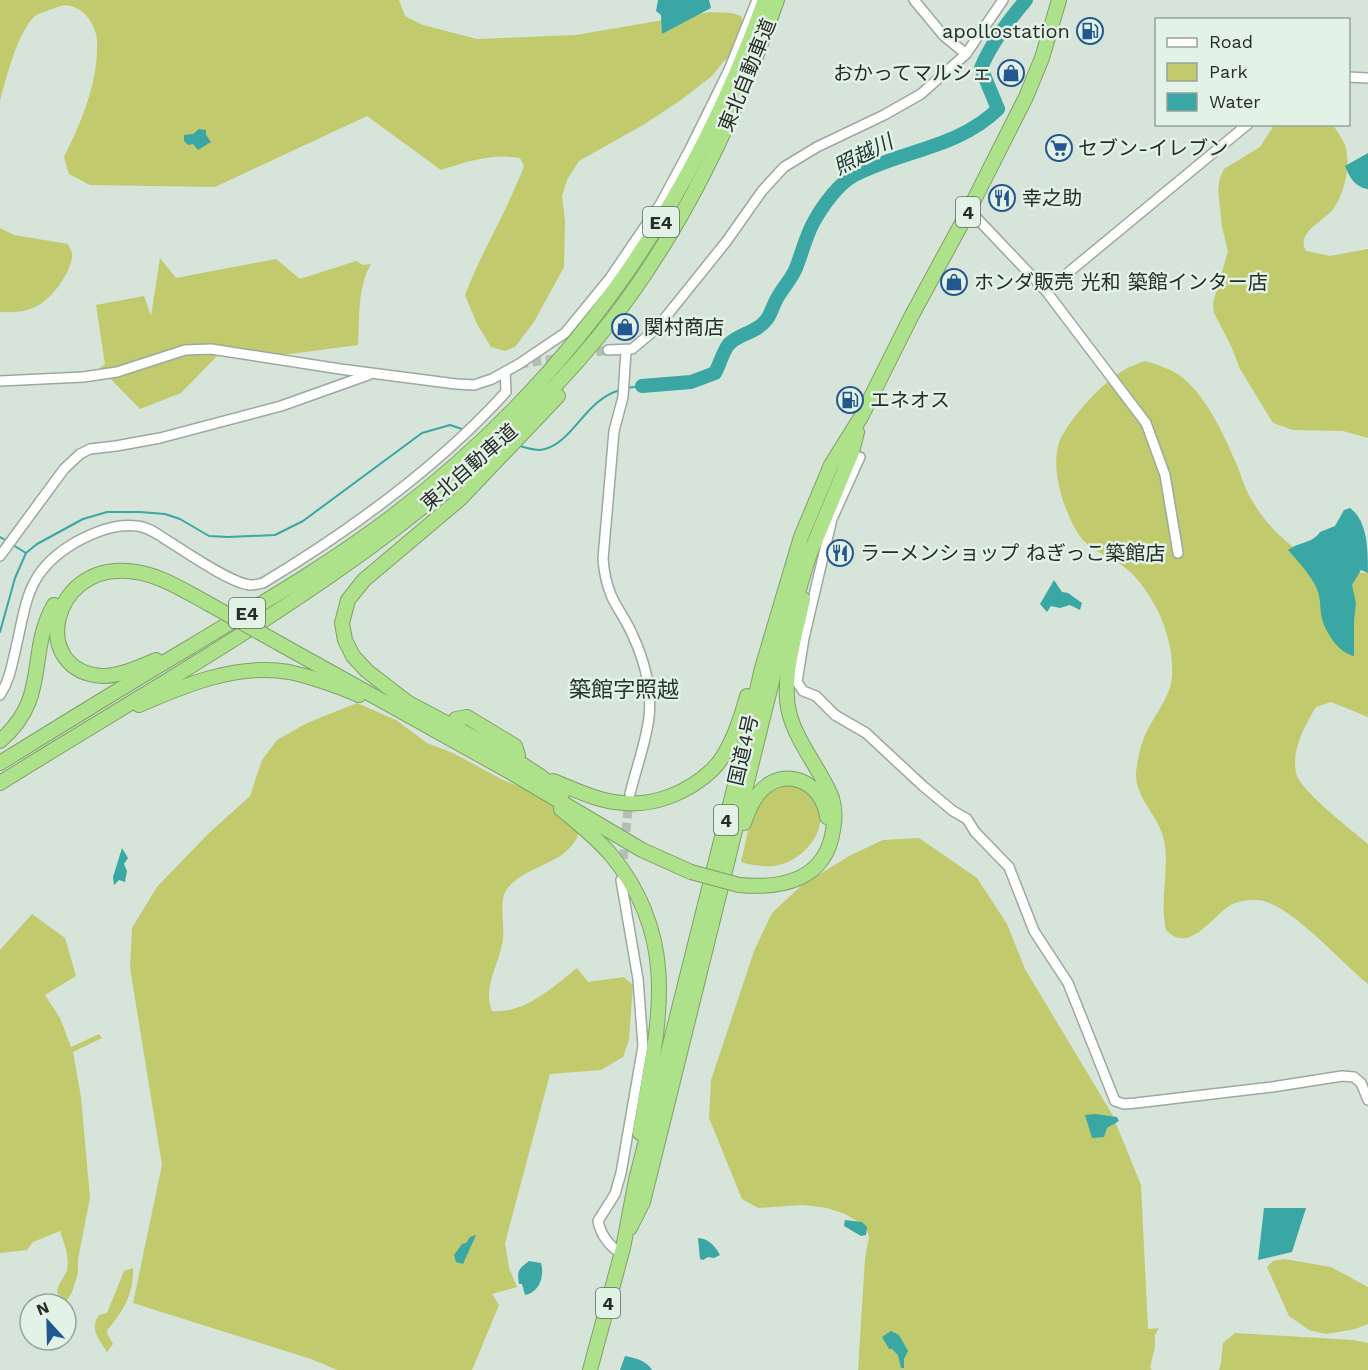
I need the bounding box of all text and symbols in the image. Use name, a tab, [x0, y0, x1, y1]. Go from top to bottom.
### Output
street label: 東北自動車道	[713, 15, 781, 135]
fuel station icon: apollostation	[1075, 16, 1105, 46]
legend	[1155, 18, 1350, 126]
place label: apollostation	[942, 19, 1070, 43]
text: Road	[1209, 31, 1253, 52]
shop icon: おかってマルシェ	[996, 58, 1026, 88]
place label: おかってマルシェ	[833, 61, 992, 85]
text: Park	[1209, 61, 1248, 82]
text: Water	[1209, 91, 1261, 112]
water label: 照越川	[829, 128, 899, 179]
supermarket icon: セブン-イレブン	[1044, 133, 1074, 163]
place label: セブン-イレブン	[1078, 136, 1228, 160]
restaurant icon: 幸之助	[987, 183, 1017, 213]
place label: 幸之助	[1022, 186, 1082, 210]
road number: 4	[956, 197, 980, 227]
road number: E4	[643, 207, 679, 237]
shop icon: ホンダ販売 光和 築館インター店	[939, 267, 969, 297]
place label: ホンダ販売 光和 築館インター店	[974, 270, 1268, 294]
shop icon: 関村商店	[610, 312, 640, 342]
place label: 関村商店	[644, 315, 724, 339]
fuel station icon: エネオス	[835, 385, 865, 415]
place label: エネオス	[870, 388, 950, 412]
street label: 東北自動車道	[416, 419, 522, 515]
restaurant icon: ラーメンショップ ねぎっこ築館店	[825, 538, 855, 568]
place label: ラーメンショップ ねぎっこ築館店	[860, 541, 1165, 565]
road number: E4	[229, 598, 265, 628]
district label: 築館字照越	[569, 677, 679, 702]
street label: 国道4号	[723, 712, 763, 788]
road number: 4	[714, 805, 738, 835]
road number: 4	[596, 1288, 620, 1318]
north arrow	[18, 1292, 78, 1352]
text: N	[34, 1298, 52, 1320]

